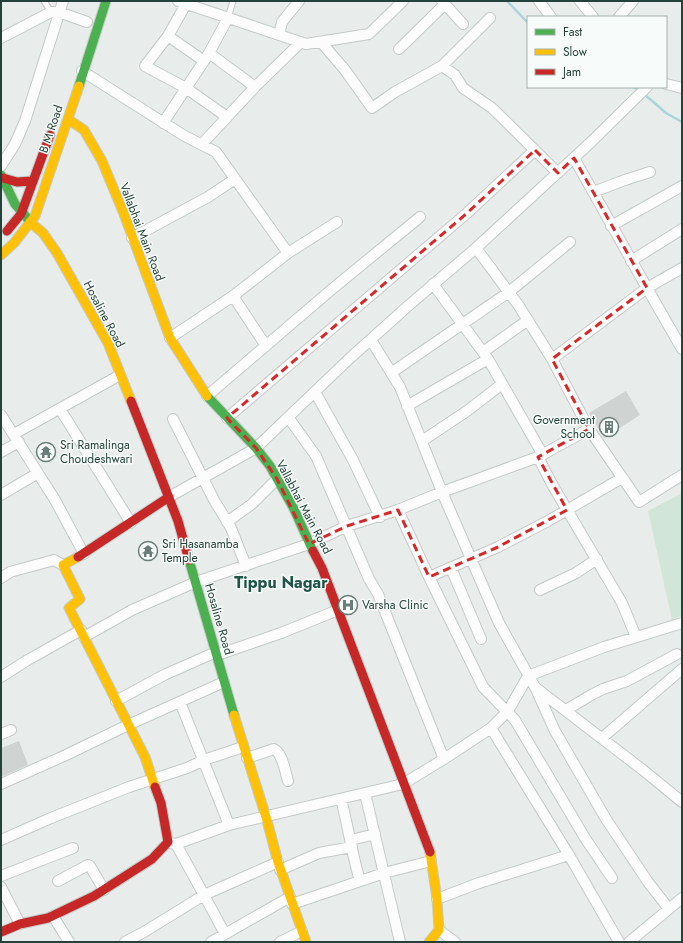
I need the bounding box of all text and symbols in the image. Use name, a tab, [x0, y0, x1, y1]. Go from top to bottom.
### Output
legend	[527, 16, 667, 88]
text: Fast	[563, 23, 582, 41]
text: Slow	[563, 43, 588, 61]
text: Jam	[561, 63, 581, 81]
street label: B M Road	[34, 103, 68, 155]
street label: Vallabhai Main Road	[115, 180, 169, 284]
street label: Hosaline Road	[79, 277, 129, 351]
place label: Government School	[533, 411, 595, 443]
building icon: Government School	[598, 416, 620, 438]
place label: Sri Ramalinga Choudeshwari	[60, 436, 133, 468]
temple icon: Sri Ramalinga Choudeshwari	[35, 441, 57, 463]
street label: Vallabhai Main Road	[272, 457, 336, 557]
place label: Sri Hasanamba Temple	[162, 535, 239, 567]
temple icon: Sri Hasanamba Temple	[137, 540, 159, 562]
district label: Tippu Nagar	[234, 571, 328, 594]
street label: Hosaline Road	[200, 581, 238, 657]
hospital icon: Varsha Clinic	[337, 594, 359, 616]
place label: Varsha Clinic	[362, 596, 429, 614]

